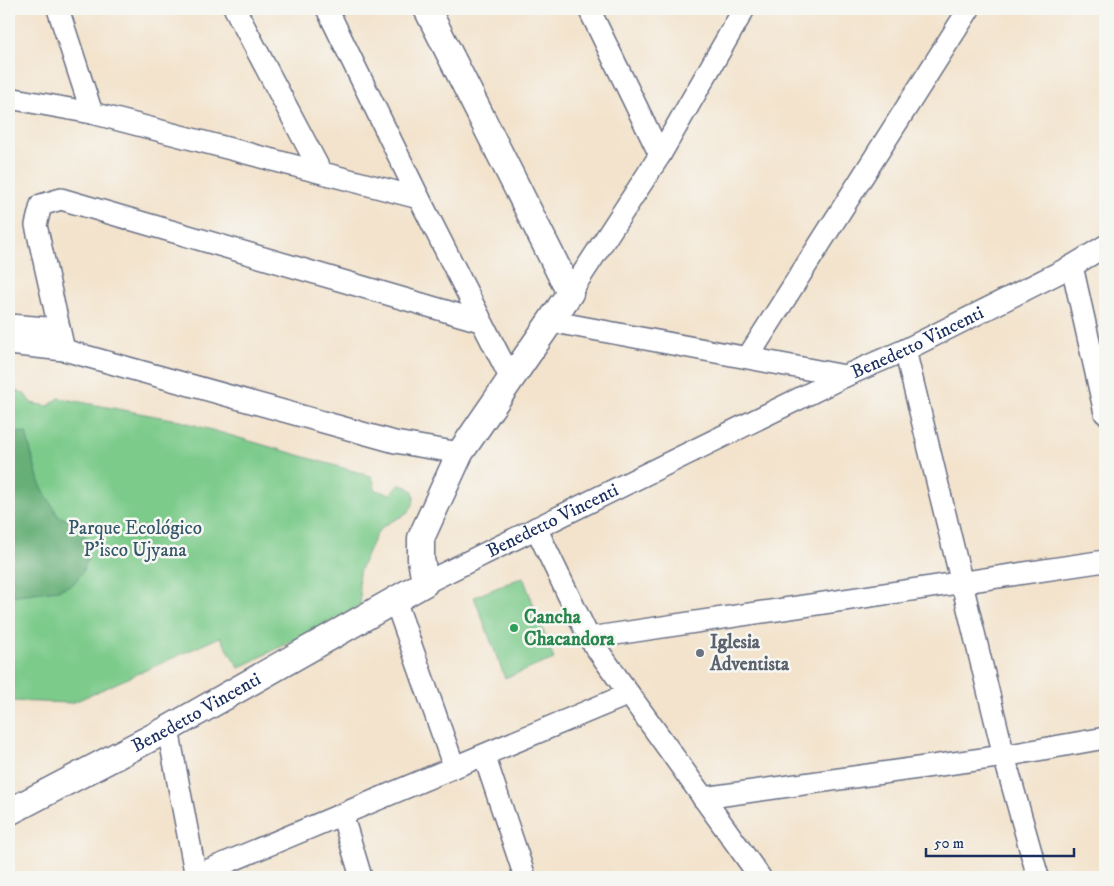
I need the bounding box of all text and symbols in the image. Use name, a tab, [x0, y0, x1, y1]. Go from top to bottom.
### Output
street label: Benedetto Vincenti	[847, 301, 987, 383]
street label: Benedetto Vincenti	[483, 478, 622, 562]
park label: Parque Ecológico P'isco Ujyana	[68, 517, 202, 562]
place label: Cancha Chacandora	[524, 606, 616, 651]
marker: Cancha Chacandora	[508, 622, 520, 634]
place label: Iglesia Adventista	[709, 631, 790, 676]
marker: Iglesia Adventista	[694, 647, 706, 659]
street label: Benedetto Vincenti	[128, 667, 265, 757]
scale bar	[926, 826, 1074, 858]
text: 50 m	[934, 834, 964, 853]

